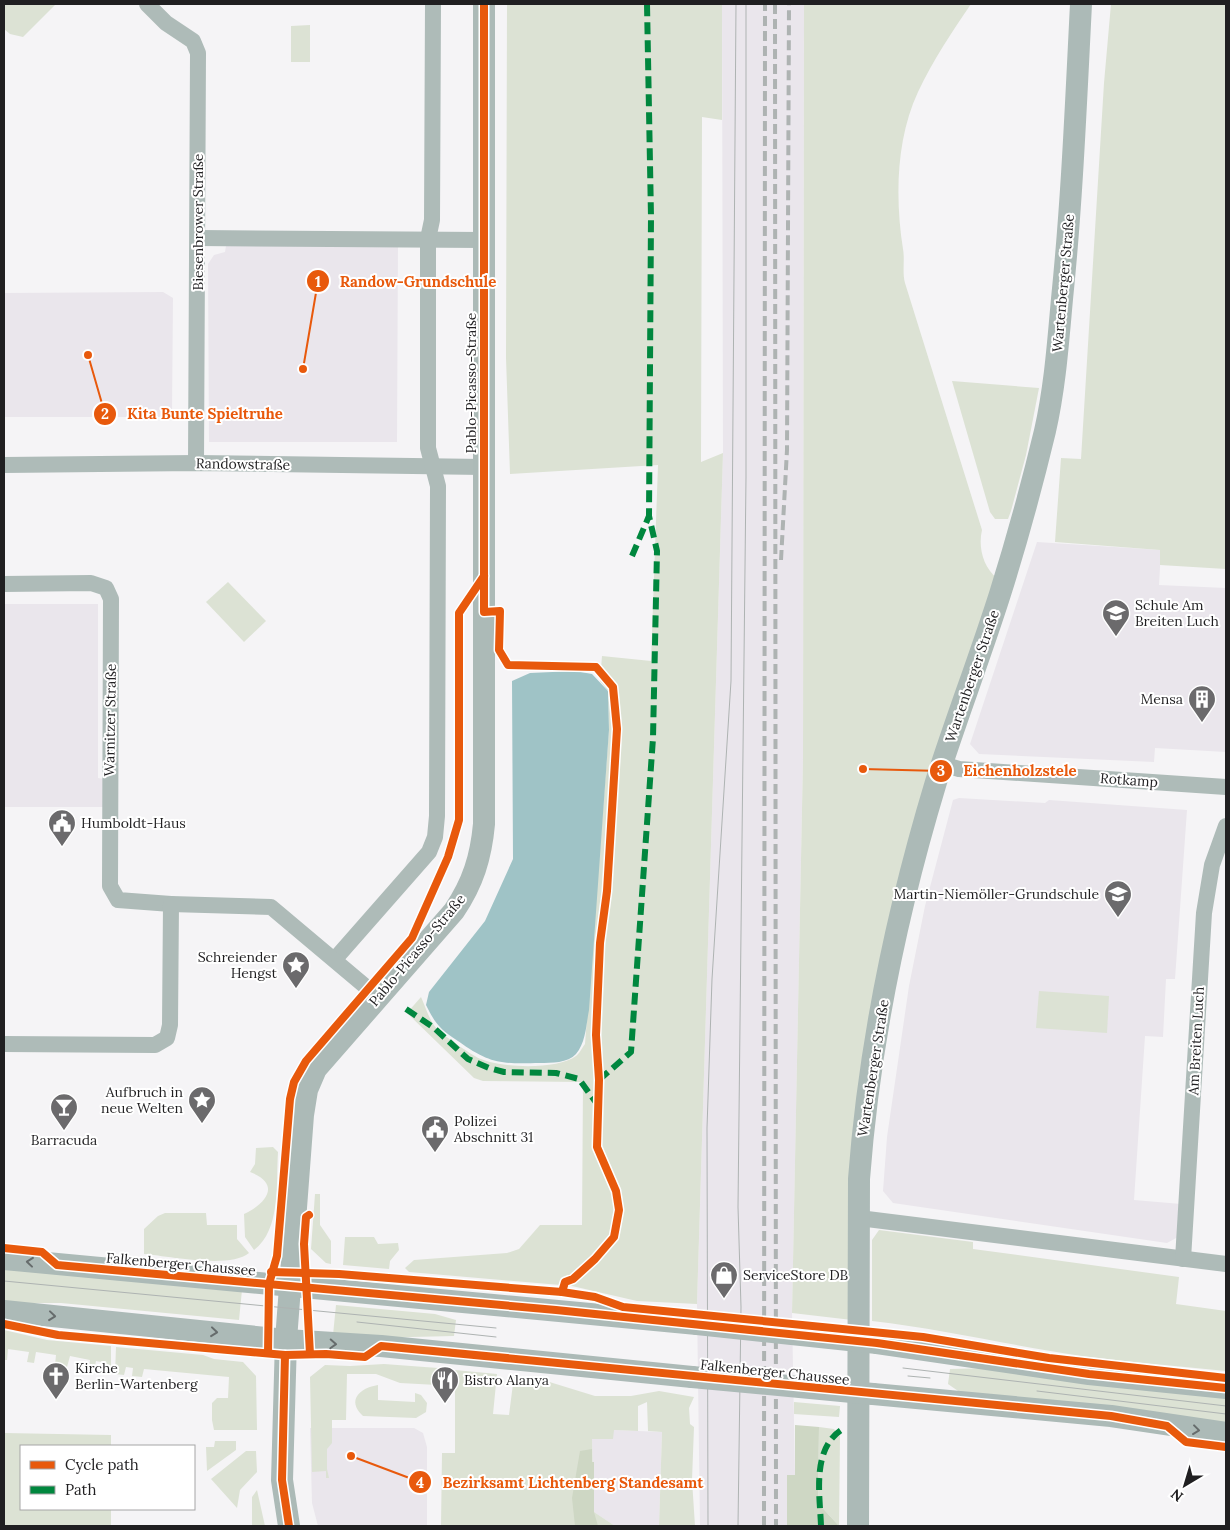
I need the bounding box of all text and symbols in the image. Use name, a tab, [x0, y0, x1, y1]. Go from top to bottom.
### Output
street label: Biesenbrower Straße	[189, 153, 207, 290]
street label: Wartenberger Straße	[1048, 213, 1078, 353]
callout: Randow-Grundschule	[305, 266, 507, 296]
text: 1	[315, 272, 321, 291]
text: Randow-Grundschule	[340, 272, 496, 291]
street label: Pablo-Picasso-Straße	[462, 312, 480, 453]
callout: Kita Bunte Spieltruhe	[92, 399, 293, 429]
text: 2	[101, 404, 109, 423]
text: Kita Bunte Spieltruhe	[127, 404, 283, 423]
street label: Randowstraße	[196, 454, 291, 474]
place label: Schule Am Breiten Luch	[1135, 596, 1219, 630]
school or university icon: Schule Am Breiten Luch	[1101, 598, 1131, 637]
street label: Wartenberger Straße	[941, 607, 1003, 744]
street label: Warnitzer Straße	[100, 663, 120, 777]
building icon: Mensa	[1187, 684, 1217, 723]
place label: Mensa	[1140, 690, 1183, 708]
callout: Eichenholzstele	[929, 756, 1087, 786]
text: 3	[937, 761, 945, 780]
text: Eichenholzstele	[963, 761, 1077, 780]
street label: Rotkamp	[1099, 769, 1159, 791]
public building icon: Humboldt-Haus	[47, 808, 77, 847]
place label: Humboldt-Haus	[81, 814, 186, 832]
school or university icon: Martin-Niemöller-Grundschule	[1103, 879, 1133, 918]
place label: Martin-Niemöller-Grundschule	[893, 885, 1099, 903]
street label: Pablo-Picasso-Straße	[365, 890, 469, 1010]
place label: Schreiender Hengst	[198, 948, 278, 982]
place icon: Schreiender Hengst	[281, 950, 311, 989]
street label: Am Breiten Luch	[1184, 986, 1208, 1097]
street label: Wartenberger Straße	[853, 998, 893, 1138]
place label: Aufbruch in neue Welten	[101, 1083, 183, 1117]
place icon: Aufbruch in neue Welten	[187, 1085, 217, 1124]
bar icon: Barracuda	[49, 1092, 79, 1131]
place label: Polizei Abschnitt 31	[453, 1112, 533, 1146]
public building icon: Polizei Abschnitt 31	[420, 1114, 450, 1153]
place label: Barracuda	[31, 1131, 97, 1149]
street label: Falkenberger Chaussee	[105, 1248, 257, 1280]
one-way arrow	[26, 1257, 34, 1268]
shop icon: ServiceStore DB	[709, 1260, 739, 1299]
place label: ServiceStore DB	[743, 1266, 849, 1284]
one-way arrow	[49, 1310, 57, 1321]
one-way arrow	[210, 1326, 218, 1337]
one-way arrow	[329, 1339, 337, 1350]
street label: Falkenberger Chaussee	[699, 1355, 851, 1389]
place label: Kirche Berlin-Wartenberg	[75, 1359, 198, 1393]
church icon: Kirche Berlin-Wartenberg	[41, 1361, 71, 1400]
restaurant icon: Bistro Alanya	[430, 1365, 460, 1404]
place label: Bistro Alanya	[464, 1371, 549, 1389]
one-way arrow	[1192, 1424, 1201, 1434]
legend	[20, 1445, 195, 1510]
text: Cycle path	[65, 1455, 139, 1474]
north arrow	[1160, 1460, 1210, 1510]
callout: Bezirksamt Lichtenberg Standesamt	[407, 1467, 713, 1497]
text: 4	[416, 1473, 424, 1492]
text: Bezirksamt Lichtenberg Standesamt	[443, 1473, 704, 1492]
text: Path	[65, 1480, 96, 1499]
text: N	[1167, 1485, 1187, 1506]

